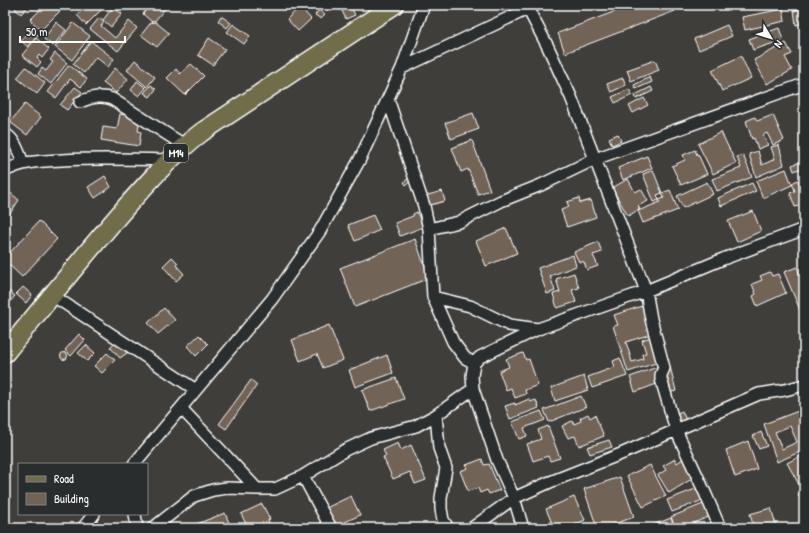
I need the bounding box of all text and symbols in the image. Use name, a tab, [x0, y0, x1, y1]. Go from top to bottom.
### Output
scale bar	[20, 18, 125, 44]
north arrow	[751, 18, 791, 58]
text: 50 m	[26, 23, 47, 40]
text: N	[771, 38, 786, 51]
road number: M14	[164, 144, 188, 162]
legend	[18, 463, 148, 515]
text: Road	[54, 470, 74, 487]
text: Building	[54, 490, 89, 507]

